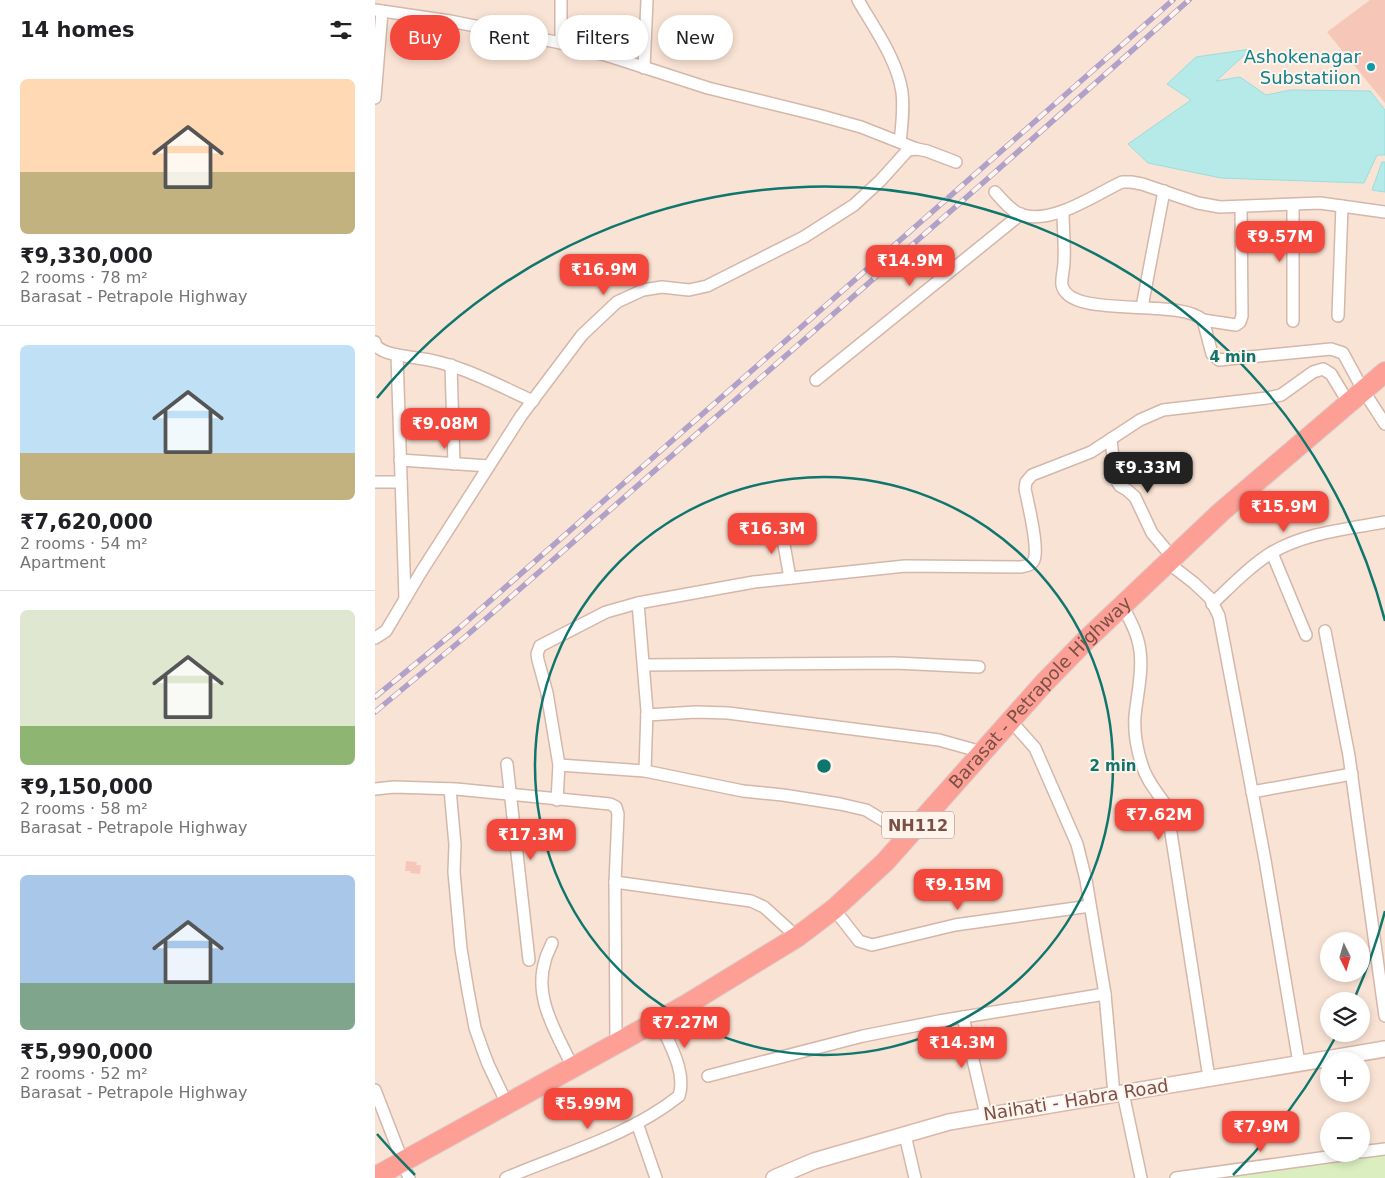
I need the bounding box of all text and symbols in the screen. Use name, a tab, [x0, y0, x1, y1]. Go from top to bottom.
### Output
chip: Buy	[390, 15, 460, 60]
chip: Rent	[470, 15, 548, 60]
chip: Filters	[558, 15, 648, 60]
chip: New	[658, 15, 733, 60]
icon: filters	[327, 16, 355, 44]
text: 14 homes	[20, 18, 135, 42]
place label: Ashokenagar Substatiion	[1244, 46, 1362, 88]
marker: Ashokenagar Substatiion	[1365, 61, 1377, 73]
icon: home	[143, 112, 233, 202]
pin: ₹9.57M	[1239, 220, 1321, 263]
text: ₹9.57M	[1247, 227, 1313, 246]
text: ₹9,330,000	[20, 244, 153, 268]
pin: ₹14.9M	[869, 244, 951, 287]
text: ₹14.9M	[877, 251, 943, 270]
pin: ₹16.9M	[563, 254, 645, 296]
text: ₹16.9M	[571, 260, 637, 279]
text: 2 rooms · 78 m²	[20, 268, 148, 287]
text: Barasat - Petrapole Highway	[20, 287, 248, 306]
text: 4 min	[1209, 348, 1257, 366]
icon: home	[143, 377, 233, 467]
pin: ₹9.08M	[404, 408, 486, 450]
text: ₹9.08M	[412, 414, 478, 433]
pin: ₹9.33M	[1107, 452, 1189, 494]
text: ₹9.33M	[1115, 458, 1181, 477]
pin: ₹15.9M	[1243, 490, 1325, 533]
text: ₹15.9M	[1251, 497, 1317, 516]
text: ₹7,620,000	[20, 510, 153, 534]
pin: ₹16.3M	[731, 512, 813, 555]
text: ₹16.3M	[739, 519, 805, 538]
text: 2 rooms · 54 m²	[20, 534, 148, 553]
text: Apartment	[20, 553, 106, 572]
street label: Barasat - Petrapole Highway	[944, 592, 1135, 793]
icon: home	[143, 642, 233, 732]
centre of rings	[815, 757, 833, 775]
text: 2 min	[1089, 757, 1137, 775]
text: ₹9,150,000	[20, 775, 153, 799]
pin: ₹7.62M	[1118, 798, 1200, 841]
text: 2 rooms · 58 m²	[20, 799, 148, 818]
text: ₹7.62M	[1126, 805, 1192, 824]
road number: NH112	[882, 812, 954, 838]
text: Barasat - Petrapole Highway	[20, 818, 248, 837]
pin: ₹17.3M	[490, 818, 572, 861]
text: ₹17.3M	[498, 825, 564, 844]
pin: ₹9.15M	[917, 868, 999, 911]
text: ₹9.15M	[925, 875, 991, 894]
icon: home	[143, 907, 233, 997]
north arrow	[1320, 932, 1370, 982]
map controls	[1320, 932, 1370, 1162]
button: layers	[1320, 992, 1370, 1042]
pin: ₹7.27M	[644, 1006, 726, 1049]
text: ₹7.27M	[652, 1013, 718, 1032]
pin: ₹14.3M	[921, 1026, 1003, 1069]
text: ₹14.3M	[929, 1033, 995, 1052]
text: ₹5,990,000	[20, 1040, 153, 1064]
button: +	[1320, 1052, 1370, 1102]
text: 2 rooms · 52 m²	[20, 1064, 148, 1083]
street label: Naihati - Habra Road	[982, 1074, 1170, 1125]
text: Barasat - Petrapole Highway	[20, 1083, 248, 1102]
pin: ₹5.99M	[547, 1088, 629, 1130]
text: ₹5.99M	[555, 1094, 621, 1113]
pin: ₹7.9M	[1226, 1110, 1296, 1153]
button: −	[1320, 1112, 1370, 1162]
text: ₹7.9M	[1233, 1117, 1289, 1136]

